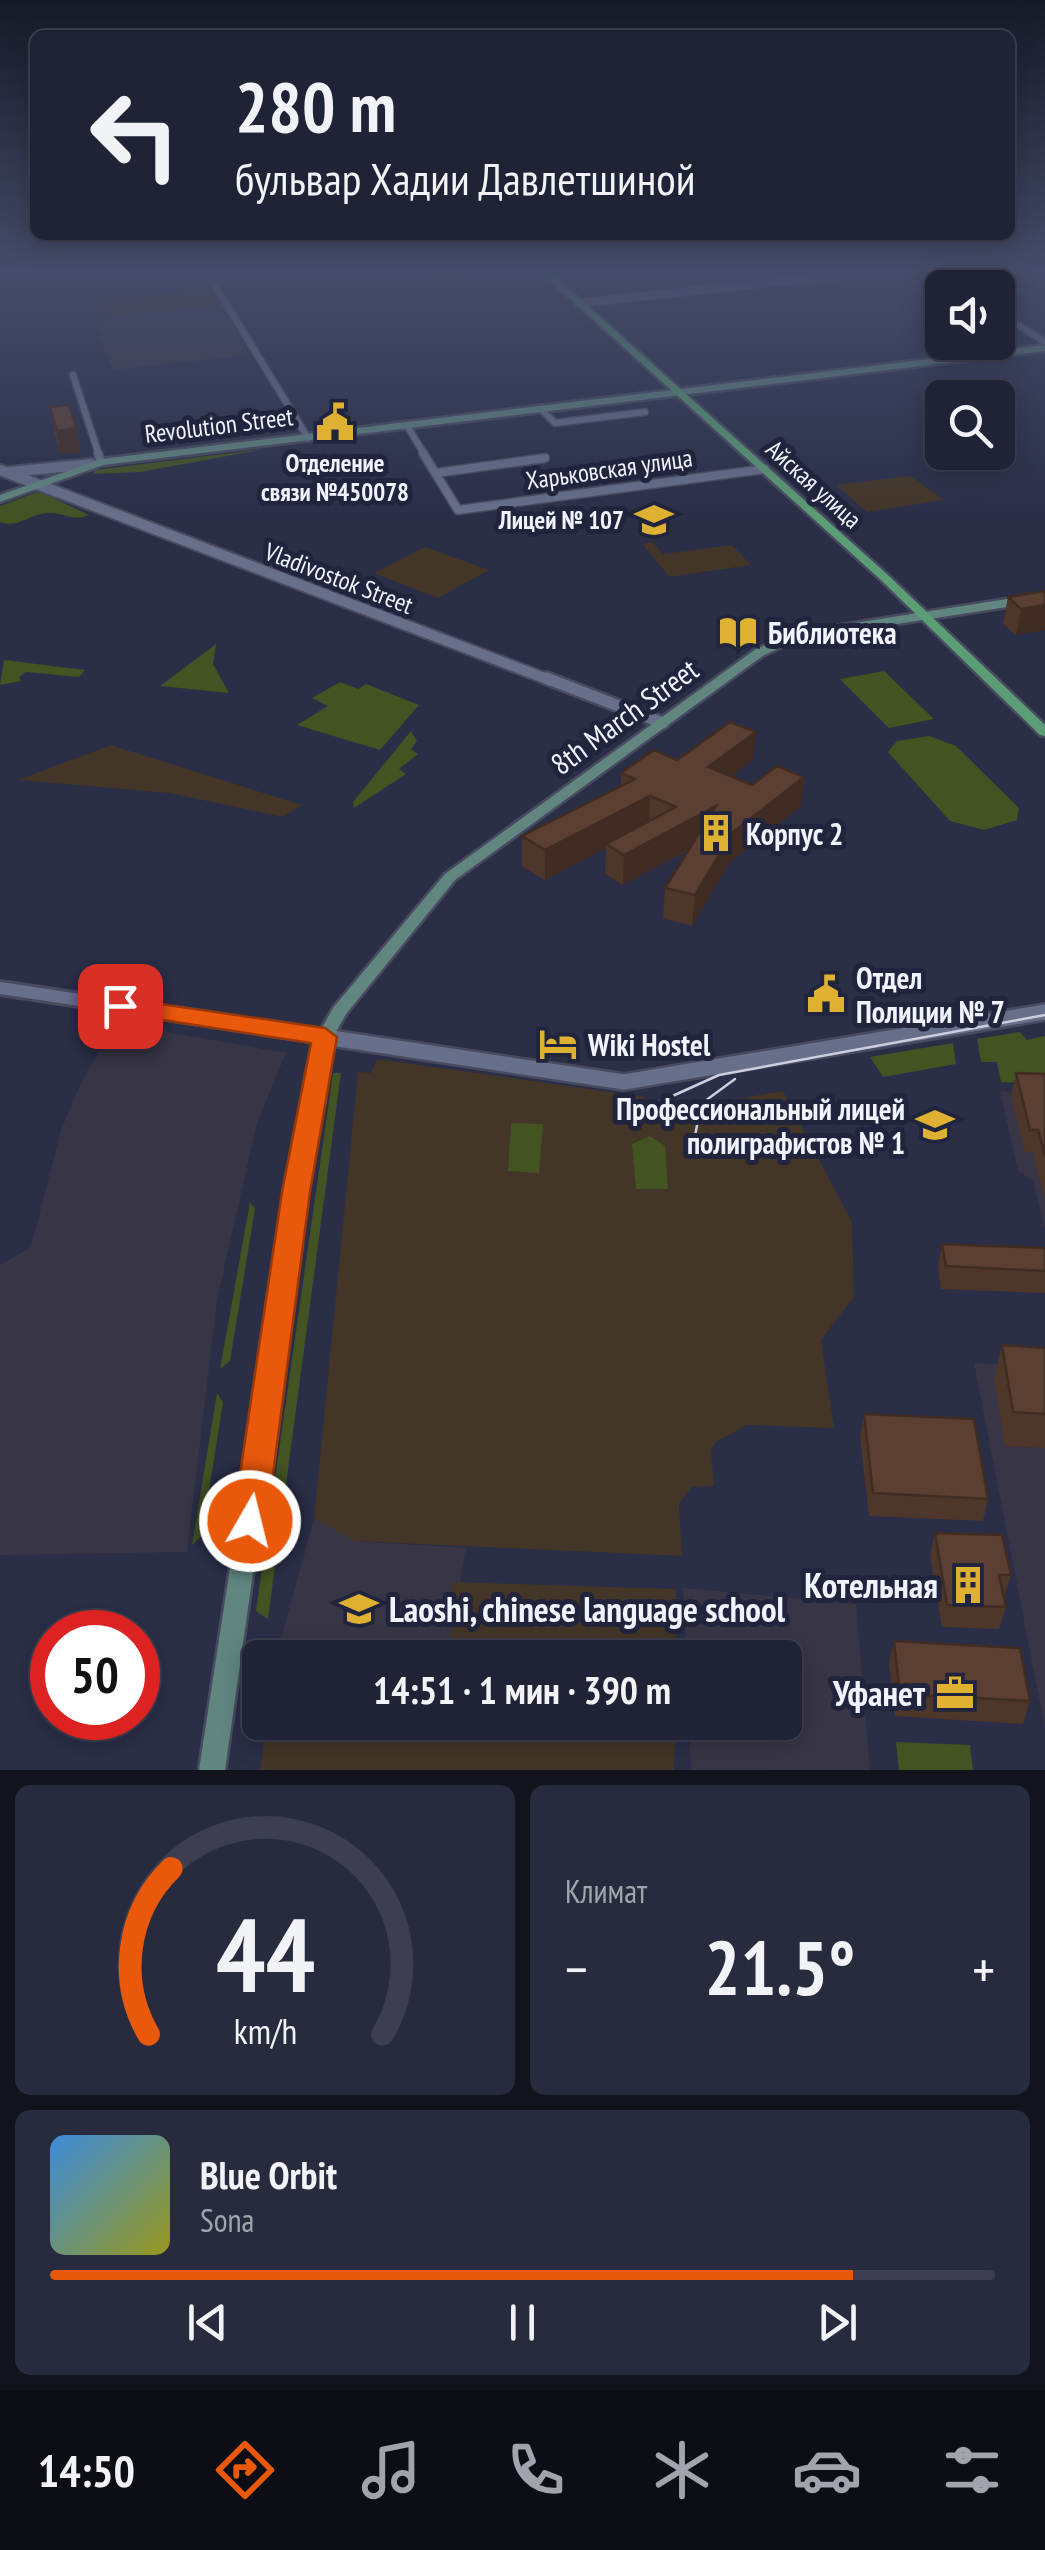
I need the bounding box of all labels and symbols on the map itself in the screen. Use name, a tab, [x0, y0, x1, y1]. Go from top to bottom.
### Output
street label: Revolution Street	[143, 400, 295, 450]
public building icon: Отделение связи №450078	[314, 401, 356, 443]
street label: Айская улица	[760, 433, 868, 535]
street label: Харьковская улица	[524, 441, 694, 497]
place label: Отделение связи №450078	[261, 447, 409, 508]
school or university icon: Лицей № 107	[633, 499, 675, 541]
place label: Лицей № 107	[498, 504, 624, 536]
street label: Vladivostok Street	[259, 535, 418, 621]
library icon: Библиотека	[717, 611, 759, 653]
place label: Библиотека	[768, 613, 897, 652]
street label: 8th March Street	[543, 649, 706, 783]
building icon: Корпус 2	[695, 812, 737, 854]
place label: Корпус 2	[746, 814, 843, 853]
place label: Отдел Полиции № 7	[856, 958, 1005, 1031]
pin	[78, 964, 163, 1049]
public building icon: Отдел Полиции № 7	[805, 973, 847, 1015]
hotel icon: Wiki Hostel	[537, 1023, 579, 1065]
place label: Wiki Hostel	[587, 1025, 711, 1064]
place label: Профессиональный лицей полиграфистов № 1	[616, 1089, 905, 1162]
school or university icon: Профессиональный лицей полиграфистов № 1	[914, 1104, 956, 1146]
position arrow	[198, 1469, 302, 1573]
place label: Котельная	[804, 1562, 938, 1608]
building icon: Котельная	[947, 1564, 989, 1606]
place label: Laoshi, chinese language school	[389, 1586, 786, 1632]
school or university icon: Laoshi, chinese language school	[338, 1588, 380, 1630]
speed limit sign: 50	[30, 1610, 160, 1740]
place label: Уфанет	[832, 1670, 926, 1716]
office icon: Уфанет	[934, 1672, 976, 1714]

